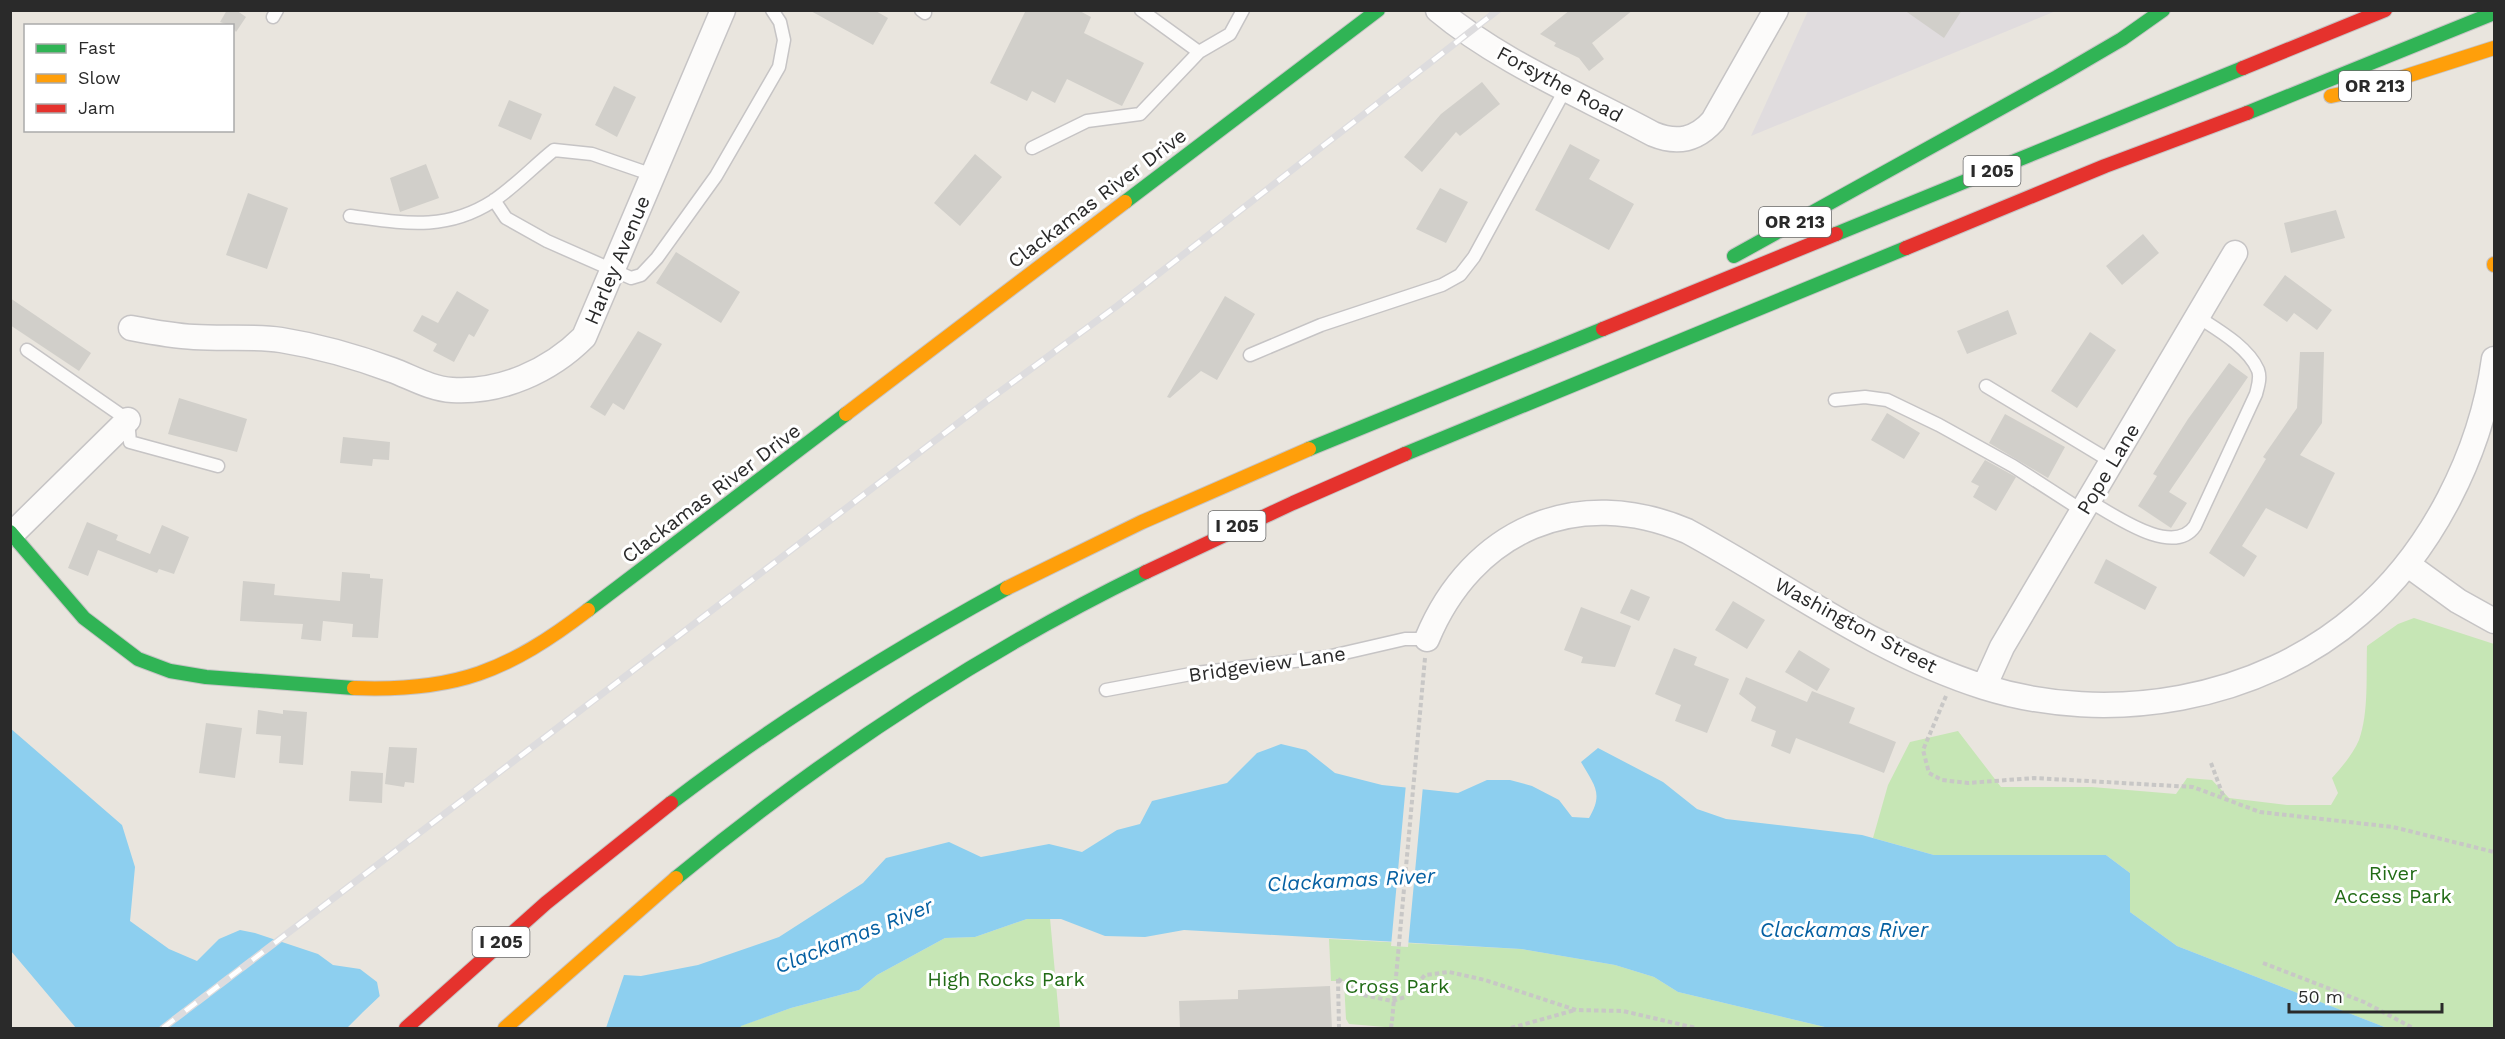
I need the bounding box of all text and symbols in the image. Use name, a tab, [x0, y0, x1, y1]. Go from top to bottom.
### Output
legend	[24, 24, 234, 132]
text: Fast	[78, 37, 116, 58]
street label: Forsythe Road	[1493, 41, 1627, 127]
text: Slow	[78, 67, 121, 88]
road number: OR 213	[2339, 71, 2411, 101]
text: Jam	[78, 97, 115, 118]
street label: Clackamas River Drive	[1003, 123, 1191, 273]
road number: I 205	[1964, 156, 2020, 186]
street label: Harley Avenue	[579, 192, 655, 328]
road number: OR 213	[1759, 207, 1831, 237]
street label: Clackamas River Drive	[617, 418, 805, 568]
street label: Pope Lane	[2071, 419, 2145, 519]
road number: I 205	[1208, 511, 1266, 541]
street label: Washington Street	[1771, 572, 1942, 678]
street label: Bridgeview Lane	[1187, 641, 1347, 687]
park label: River Access Park	[2334, 861, 2452, 908]
water label: Clackamas River	[1266, 863, 1437, 896]
water label: Clackamas River	[771, 892, 937, 979]
water label: Clackamas River	[1760, 917, 1929, 942]
road number: I 205	[472, 927, 530, 957]
park label: High Rocks Park	[927, 967, 1085, 991]
park label: Cross Park	[1345, 974, 1449, 998]
scale bar	[2289, 976, 2442, 1014]
text: 50 m	[2298, 986, 2343, 1007]

